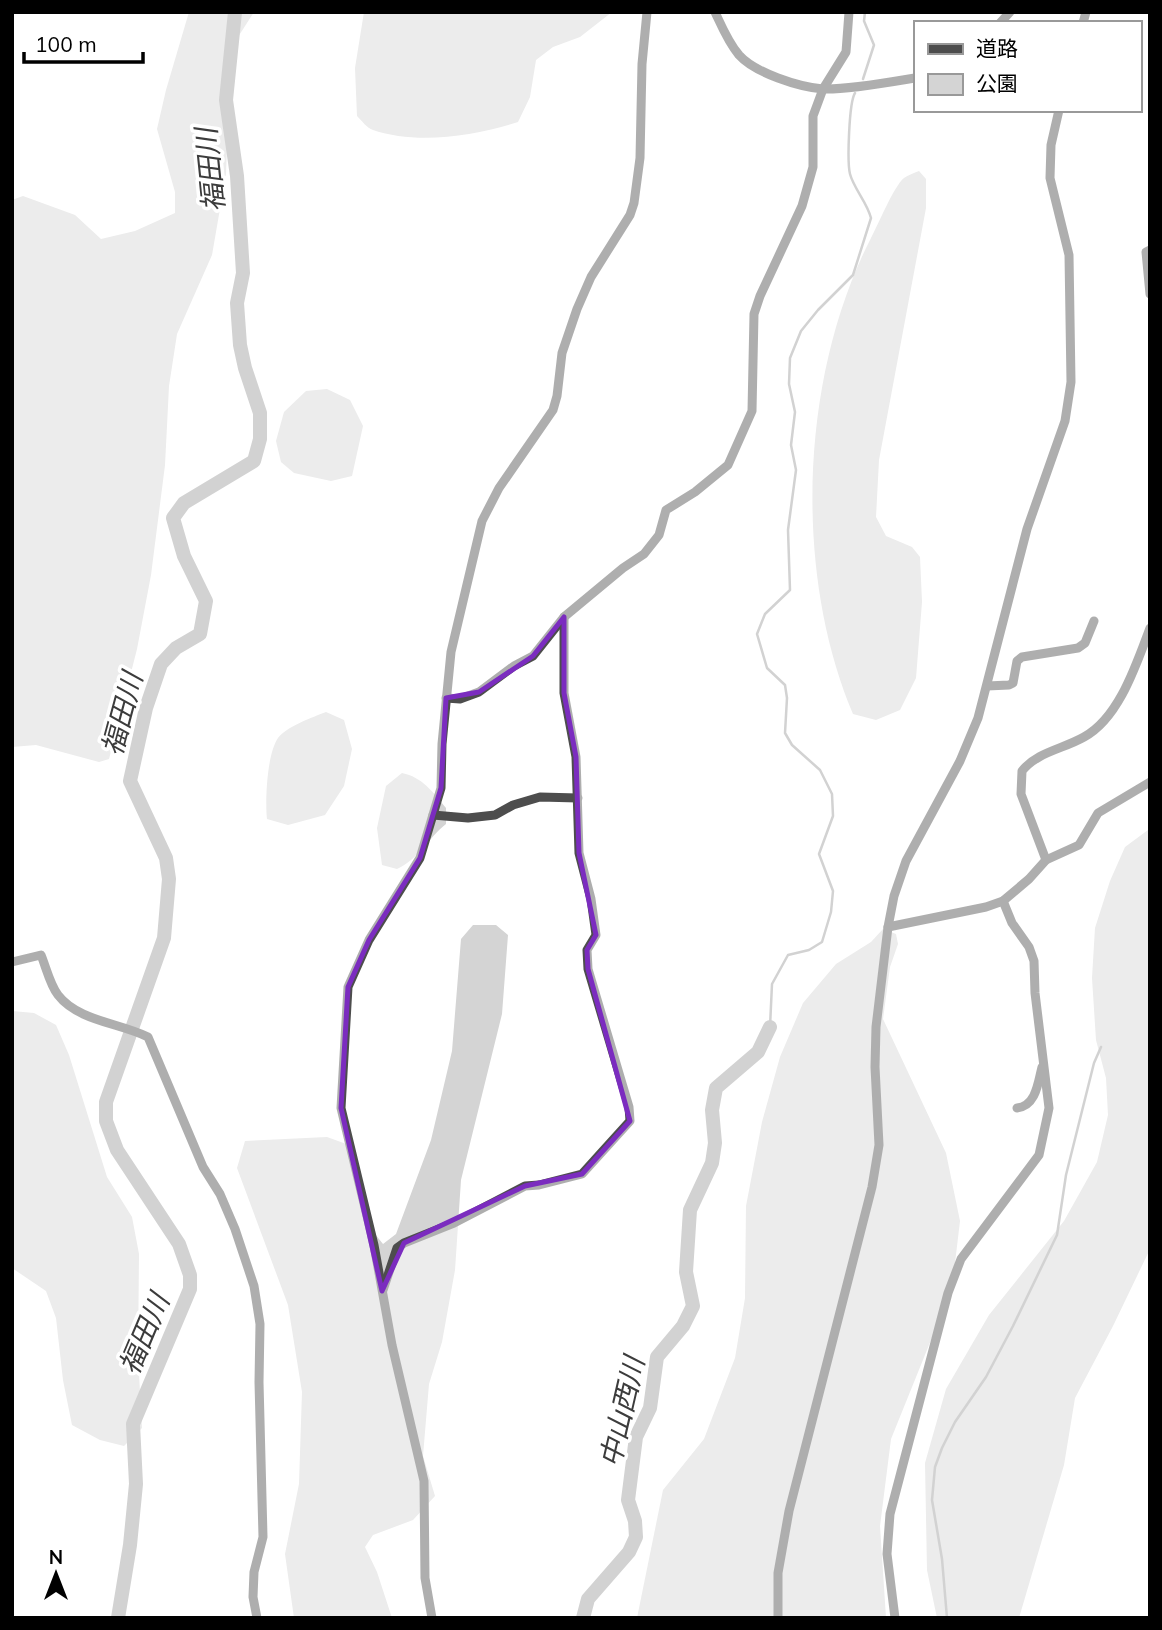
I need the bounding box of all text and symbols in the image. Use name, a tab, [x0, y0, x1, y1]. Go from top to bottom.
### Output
scale bar	[24, 21, 144, 65]
legend	[914, 21, 1141, 112]
text: 100 m	[35, 31, 97, 57]
text: 道路	[976, 35, 1018, 61]
text: 公園	[976, 70, 1018, 96]
water label: 福田川	[187, 123, 231, 214]
water label: 福田川	[94, 666, 150, 759]
water label: 福田川	[111, 1286, 177, 1379]
water label: 中山西川	[592, 1350, 652, 1470]
north arrow	[21, 1539, 91, 1609]
text: N	[49, 1545, 63, 1569]

